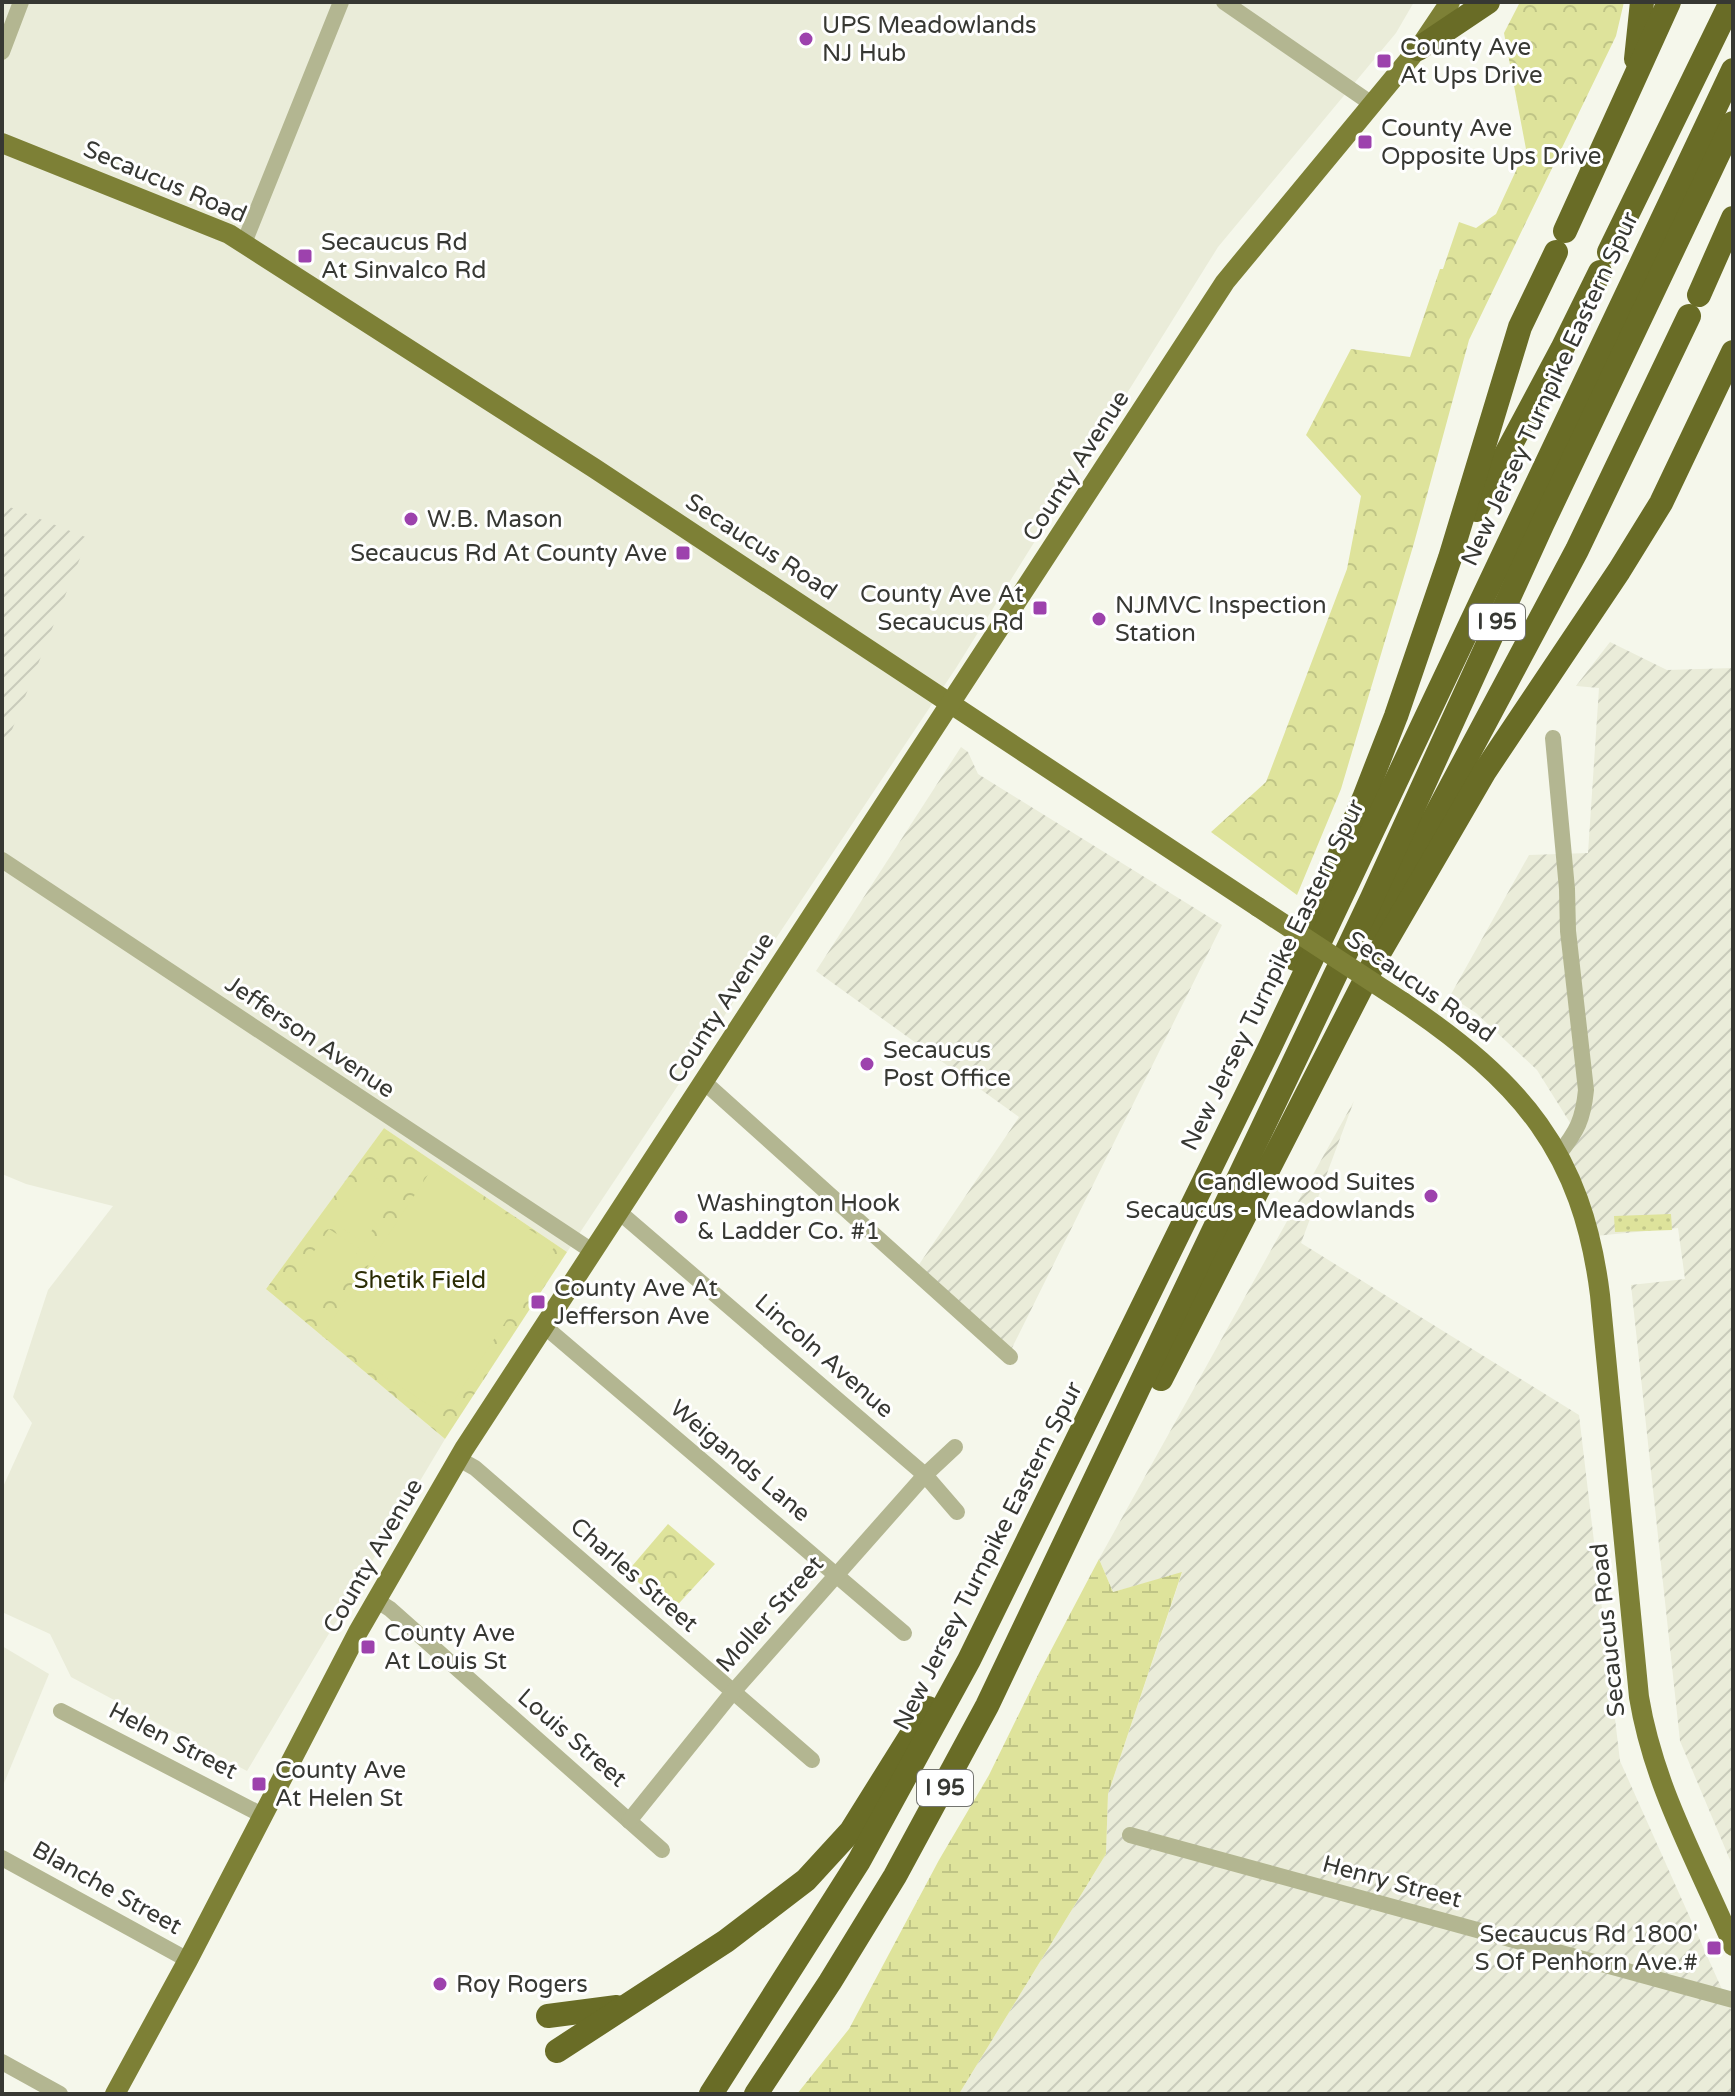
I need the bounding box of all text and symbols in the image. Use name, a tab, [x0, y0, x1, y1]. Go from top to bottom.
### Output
place label: UPS Meadowlands NJ Hub	[822, 11, 1037, 68]
marker: UPS Meadowlands NJ Hub	[797, 30, 815, 48]
place label: County Ave At Ups Drive	[1400, 33, 1543, 90]
marker: County Ave At Ups Drive	[1375, 52, 1393, 70]
place label: County Ave Opposite Ups Drive	[1381, 114, 1601, 171]
marker: County Ave Opposite Ups Drive	[1356, 133, 1374, 151]
street label: Secaucus Road	[79, 135, 251, 229]
street label: New Jersey Turnpike Eastern Spur	[1455, 207, 1645, 571]
place label: Secaucus Rd At Sinvalco Rd	[321, 228, 487, 285]
marker: Secaucus Rd At Sinvalco Rd	[296, 247, 314, 265]
street label: County Avenue	[1016, 385, 1136, 547]
street label: Secaucus Road	[680, 487, 842, 607]
place label: W.B. Mason	[427, 505, 563, 534]
marker: W.B. Mason	[402, 510, 420, 528]
place label: Secaucus Rd At County Ave	[350, 539, 667, 568]
marker: Secaucus Rd At County Ave	[674, 544, 692, 562]
place label: County Ave At Secaucus Rd	[860, 580, 1024, 637]
place label: NJMVC Inspection Station	[1115, 591, 1327, 648]
marker: County Ave At Secaucus Rd	[1031, 599, 1049, 617]
road number: I 95	[1469, 604, 1525, 640]
marker: NJMVC Inspection Station	[1090, 610, 1108, 628]
street label: New Jersey Turnpike Eastern Spur	[1175, 794, 1371, 1155]
street label: Secaucus Road	[1341, 925, 1501, 1049]
street label: County Avenue	[661, 927, 781, 1089]
street label: Jefferson Avenue	[220, 970, 400, 1104]
place label: Secaucus Post Office	[883, 1036, 1011, 1093]
marker: Secaucus Post Office	[858, 1055, 876, 1073]
place label: Candlewood Suites Secaucus - Meadowlands	[1125, 1168, 1415, 1225]
marker: Candlewood Suites Secaucus - Meadowlands	[1422, 1187, 1440, 1205]
place label: Washington Hook & Ladder Co. #1	[697, 1189, 900, 1246]
marker: Washington Hook & Ladder Co. #1	[672, 1208, 690, 1226]
park label: Shetik Field	[354, 1266, 486, 1295]
place label: County Ave At Jefferson Ave	[554, 1274, 718, 1331]
street label: Lincoln Avenue	[749, 1288, 899, 1424]
marker: County Ave At Jefferson Ave	[529, 1293, 547, 1311]
street label: New Jersey Turnpike Eastern Spur	[887, 1376, 1089, 1735]
street label: Weigands Lane	[664, 1394, 816, 1528]
street label: County Avenue	[317, 1473, 429, 1639]
street label: Charles Street	[564, 1512, 704, 1638]
street label: Secaucus Road	[1584, 1542, 1632, 1718]
street label: Moller Street	[710, 1550, 830, 1678]
place label: County Ave At Louis St	[384, 1619, 515, 1676]
marker: County Ave At Louis St	[359, 1638, 377, 1656]
street label: Louis Street	[511, 1683, 633, 1793]
street label: Helen Street	[104, 1696, 242, 1786]
place label: County Ave At Helen St	[275, 1756, 406, 1813]
road number: I 95	[917, 1770, 973, 1806]
marker: County Ave At Helen St	[250, 1775, 268, 1793]
street label: Blanche Street	[27, 1835, 187, 1941]
street label: Henry Street	[1319, 1850, 1465, 1914]
place label: Secaucus Rd 1800' S Of Penhorn Ave.#	[1475, 1920, 1698, 1977]
marker: Secaucus Rd 1800' S Of Penhorn Ave.#	[1705, 1939, 1723, 1957]
place label: Roy Rogers	[456, 1970, 588, 1999]
marker: Roy Rogers	[431, 1975, 449, 1993]

